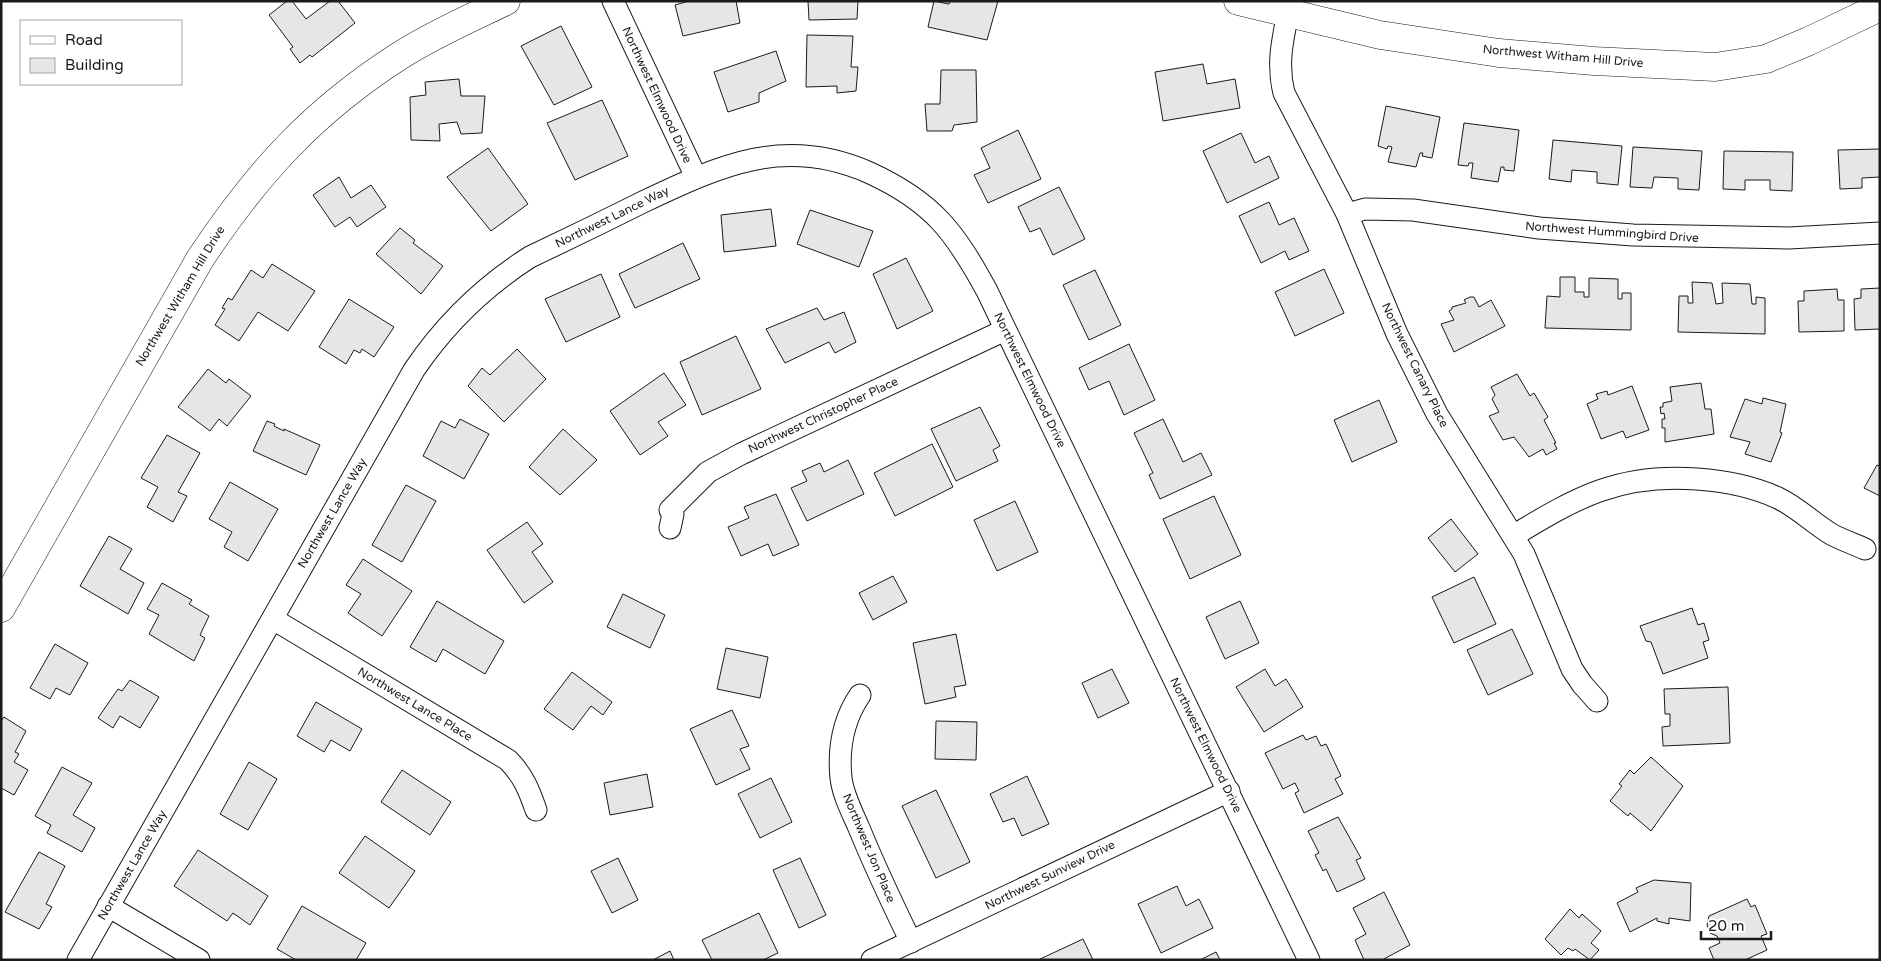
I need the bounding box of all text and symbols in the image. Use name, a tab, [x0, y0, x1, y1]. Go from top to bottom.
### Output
legend	[20, 20, 182, 85]
street label: Northwest Elmwood Drive	[619, 25, 695, 165]
text: Road	[65, 31, 103, 49]
street label: Northwest Witham Hill Drive	[1482, 42, 1644, 70]
text: Building	[65, 56, 124, 74]
street label: Northwest Lance Way	[553, 183, 672, 251]
street label: Northwest Hummingbird Drive	[1525, 219, 1700, 245]
street label: Northwest Witham Hill Drive	[133, 223, 228, 369]
street label: Northwest Canary Place	[1379, 300, 1451, 430]
street label: Northwest Elmwood Drive	[991, 310, 1069, 450]
street label: Northwest Christopher Place	[746, 374, 900, 456]
street label: Northwest Lance Way	[295, 455, 370, 571]
street label: Northwest Lance Place	[355, 664, 475, 744]
street label: Northwest Elmwood Drive	[1167, 675, 1245, 815]
street label: Northwest Jon Place	[840, 791, 898, 905]
street label: Northwest Lance Way	[95, 807, 170, 923]
street label: Northwest Sunview Drive	[983, 837, 1117, 913]
scale bar	[1701, 908, 1771, 940]
text: 20 m	[1708, 917, 1745, 935]

